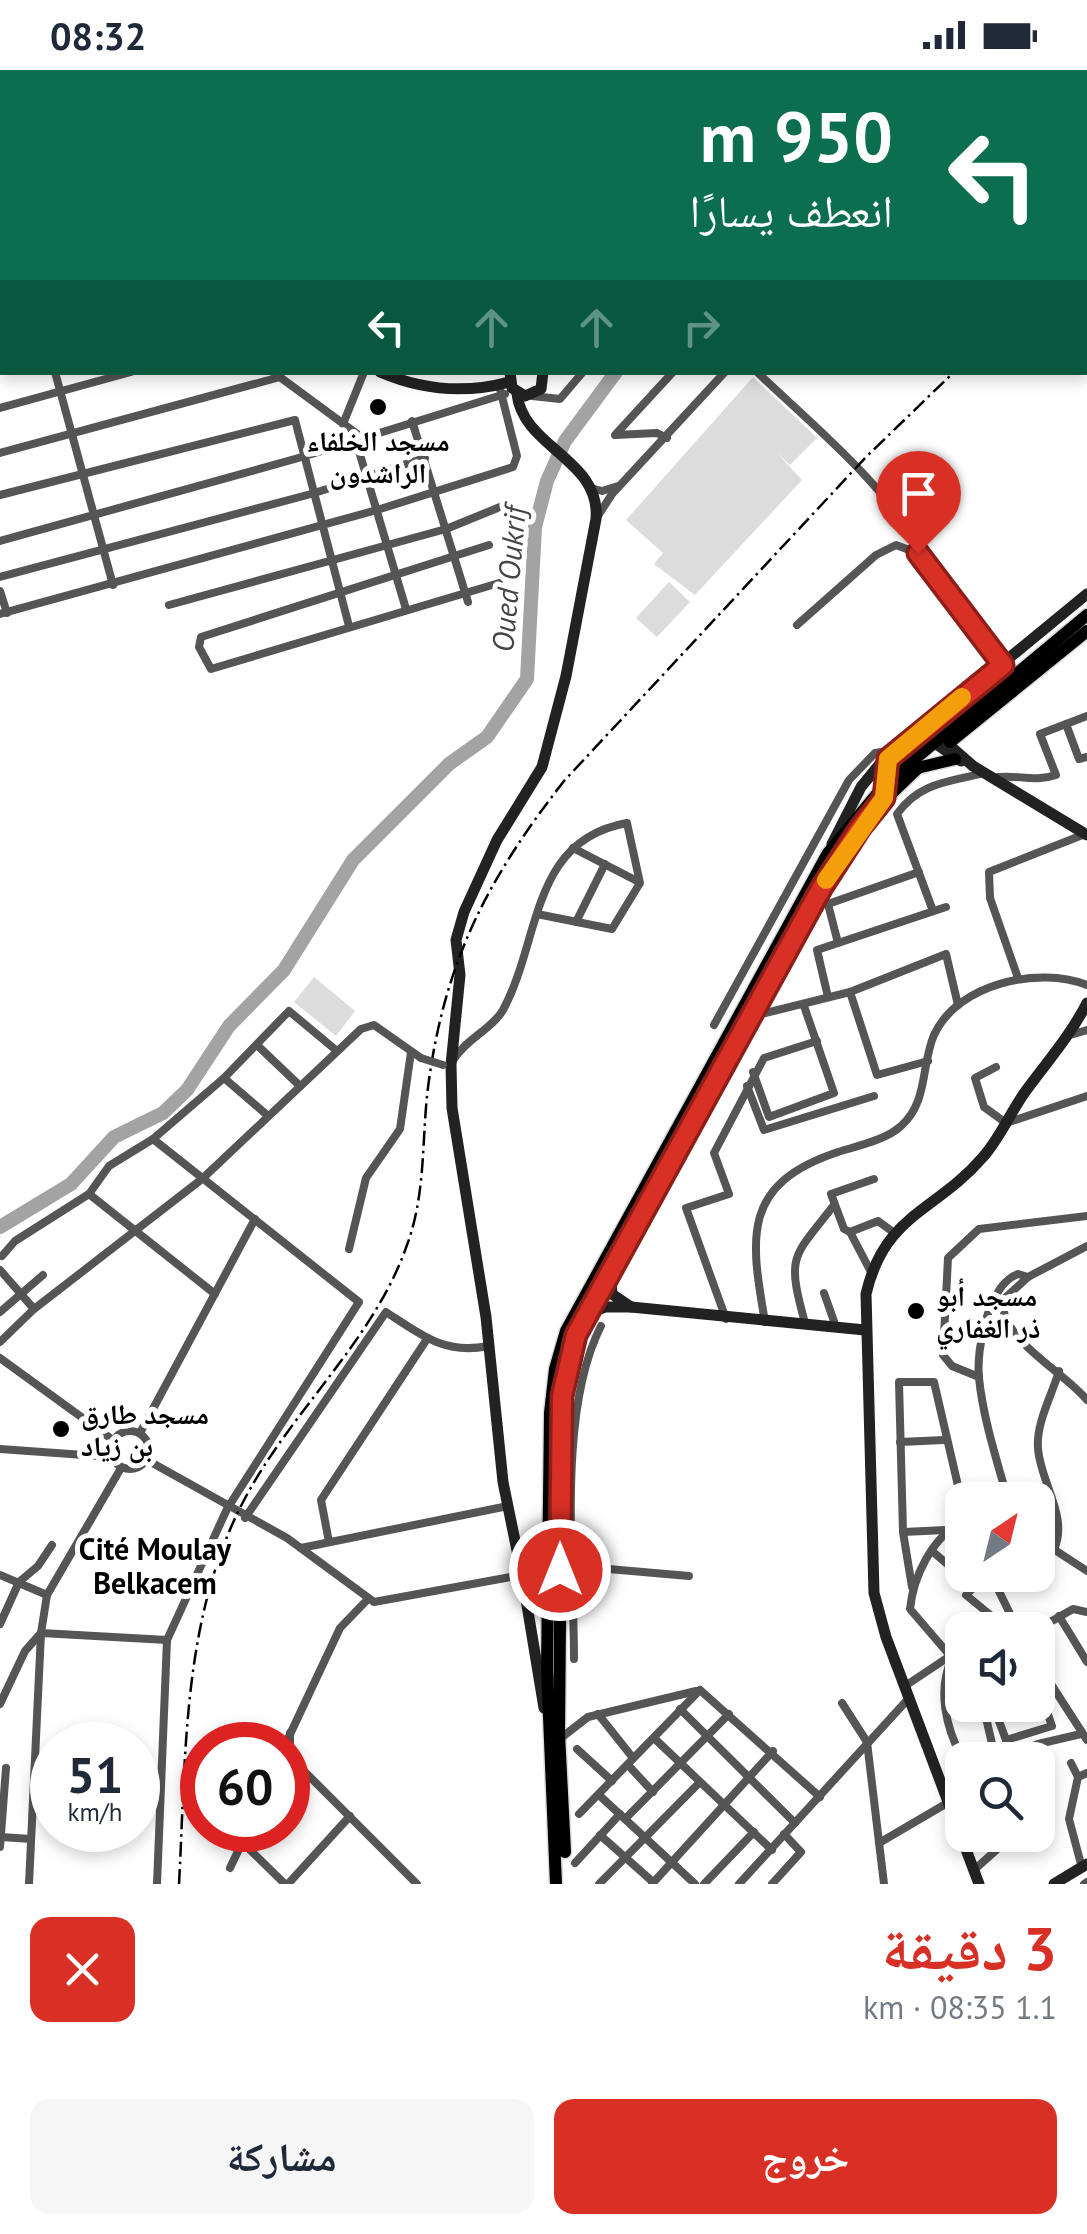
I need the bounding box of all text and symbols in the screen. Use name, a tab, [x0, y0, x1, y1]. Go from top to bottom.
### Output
text: 08:32	[50, 11, 146, 60]
text: 950 m	[700, 91, 893, 181]
icon: left	[928, 110, 1058, 240]
text: انعطف يسارًا	[689, 181, 893, 239]
icon: left	[359, 300, 414, 355]
icon: ahead	[464, 300, 519, 355]
icon: ahead	[569, 300, 624, 355]
icon: right	[674, 300, 729, 355]
marker: مسجد الخلفاء الراشدون	[367, 396, 389, 418]
place label: مسجد الخلفاء الراشدون	[306, 422, 450, 491]
pin	[876, 451, 961, 554]
icon: arrive	[891, 466, 946, 521]
water label: Oued Oukrif	[482, 500, 534, 654]
place label: مسجد أبو ذر الغفاري	[936, 1277, 1040, 1350]
marker: مسجد أبو ذر الغفاري	[905, 1300, 927, 1322]
place label: مسجد طارق بن زياد	[81, 1395, 209, 1464]
marker: مسجد طارق بن زياد	[50, 1418, 72, 1440]
north arrow	[945, 1482, 1055, 1592]
map controls	[945, 1482, 1055, 1852]
position arrow	[508, 1518, 612, 1622]
district label: Cité Moulay Belkacem	[79, 1529, 232, 1602]
button: sound	[945, 1612, 1055, 1722]
speed limit sign: 60	[180, 1722, 310, 1852]
text: 51	[67, 1742, 123, 1807]
button: search	[945, 1742, 1055, 1852]
text: km/h	[68, 1796, 122, 1828]
text: 3 دقيقة	[882, 1909, 1057, 1987]
button: close	[30, 1917, 135, 2022]
text: 1.1 km · 08:35	[863, 1986, 1057, 2028]
button: مشاركة	[30, 2099, 534, 2214]
button: خروج	[554, 2099, 1057, 2214]

